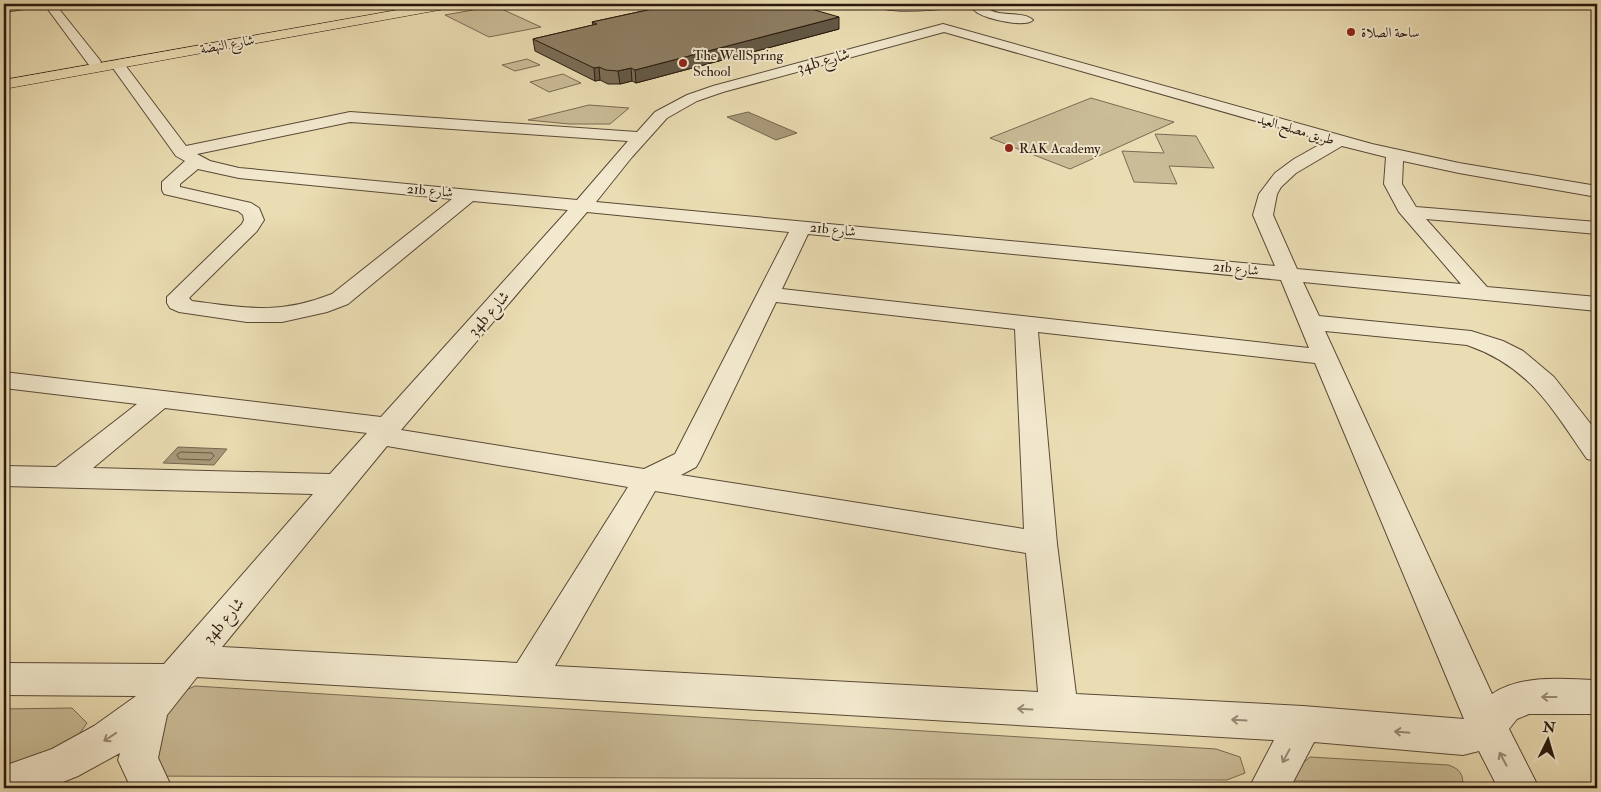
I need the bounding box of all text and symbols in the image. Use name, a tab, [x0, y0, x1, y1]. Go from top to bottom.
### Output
place label: ساحة الصلاة	[1361, 24, 1419, 41]
marker: ساحة الصلاة	[1345, 26, 1357, 38]
street label: شارع النهضة	[199, 31, 256, 61]
street label: 34b شارع	[795, 44, 853, 81]
place label: The WellSpring School	[693, 47, 785, 80]
marker: The WellSpring School	[677, 57, 689, 69]
street label: طريق مصلح العيد	[1254, 110, 1336, 152]
place label: RAK Academy	[1019, 140, 1101, 158]
marker: RAK Academy	[1003, 142, 1015, 154]
street label: 21b شارع	[406, 180, 454, 204]
street label: 21b شارع	[809, 219, 857, 243]
street label: 21b شارع	[1212, 258, 1260, 282]
street label: 34b شارع	[464, 287, 516, 342]
street label: 34b شارع	[199, 594, 251, 650]
one-way arrow	[1541, 692, 1557, 702]
one-way arrow	[1017, 704, 1033, 713]
north arrow	[1524, 714, 1574, 764]
one-way arrow	[1232, 716, 1248, 725]
text: N	[1541, 718, 1557, 737]
one-way arrow	[1394, 727, 1410, 736]
one-way arrow	[103, 732, 117, 742]
one-way arrow	[1281, 748, 1290, 763]
one-way arrow	[1498, 752, 1507, 767]

